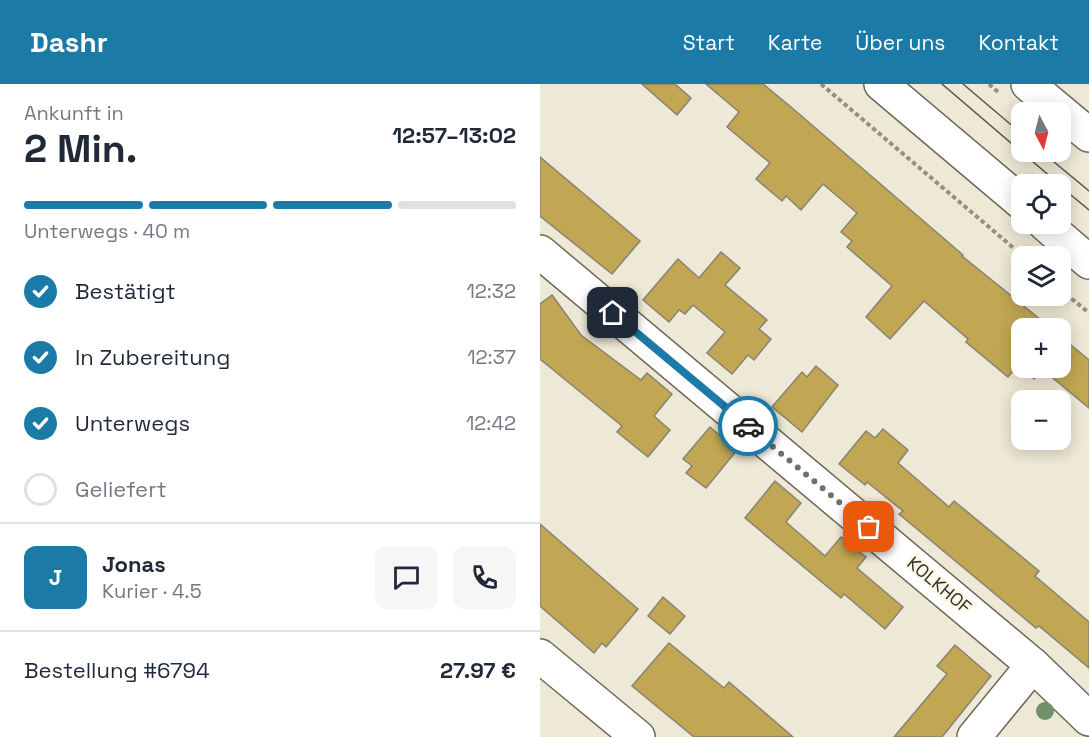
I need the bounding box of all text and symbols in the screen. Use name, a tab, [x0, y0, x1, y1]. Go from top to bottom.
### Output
text: Dashr	[30, 24, 108, 60]
text: Start	[683, 29, 735, 56]
text: Karte	[768, 29, 822, 56]
text: Über uns	[855, 29, 945, 56]
text: Kontakt	[978, 29, 1059, 56]
text: Ankunft in	[24, 100, 124, 126]
north arrow	[1011, 102, 1071, 162]
map controls	[1011, 102, 1071, 450]
text: 12:57–13:02	[392, 121, 516, 149]
text: 2 Min.	[24, 124, 138, 173]
button: locate	[1011, 174, 1071, 234]
text: Unterwegs · 40 m	[24, 218, 190, 244]
button: layers	[1011, 246, 1071, 306]
icon: check	[24, 275, 57, 308]
text: Bestätigt	[75, 277, 176, 305]
text: 12:32	[466, 278, 516, 304]
pin	[587, 287, 638, 338]
icon: home	[596, 296, 629, 329]
button: +	[1011, 318, 1071, 378]
icon: check	[24, 341, 57, 374]
text: In Zubereitung	[75, 343, 230, 371]
text: 12:37	[467, 344, 516, 370]
button: −	[1011, 390, 1071, 450]
courier	[718, 396, 778, 456]
icon: check	[24, 407, 57, 440]
text: Unterwegs	[75, 409, 190, 437]
text: 12:42	[466, 410, 516, 436]
icon: car	[732, 410, 765, 443]
text: Geliefert	[75, 475, 167, 503]
pin	[843, 501, 894, 552]
icon: bag	[852, 510, 885, 543]
button: chat	[375, 546, 438, 609]
button: phone	[453, 546, 516, 609]
text: Jonas	[102, 550, 166, 578]
street label: KOLKHOF	[902, 551, 976, 618]
text: J	[49, 563, 62, 591]
text: Kurier · 4.5	[102, 578, 202, 604]
text: Bestellung #6794	[24, 656, 210, 684]
text: 27.97 €	[440, 656, 516, 684]

